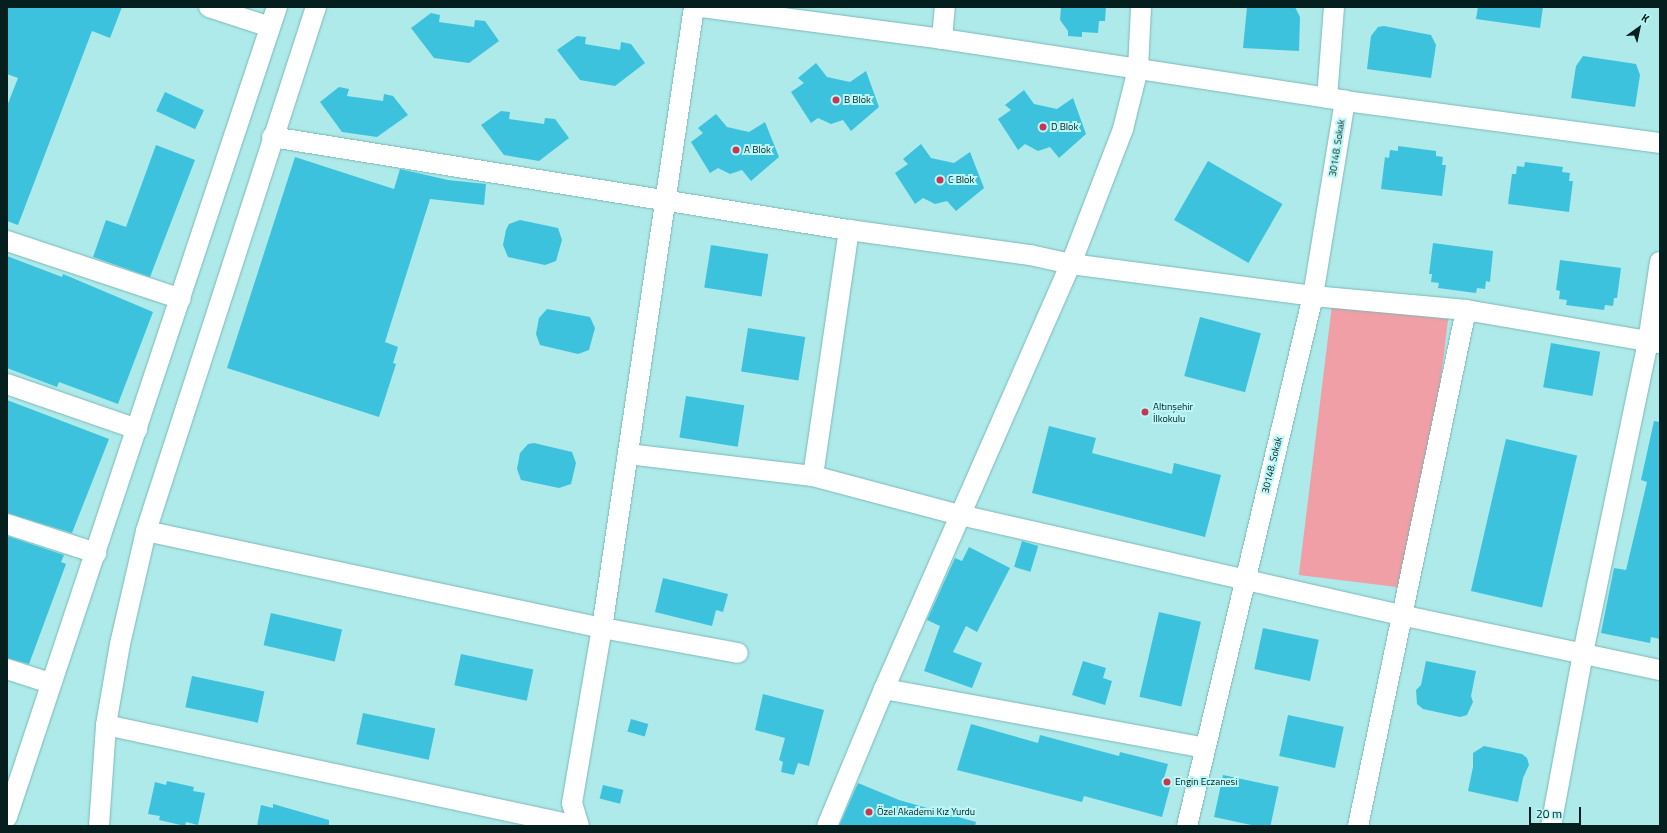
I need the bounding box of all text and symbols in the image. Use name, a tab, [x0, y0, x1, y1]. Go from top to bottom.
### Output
north arrow	[1619, 8, 1659, 48]
text: K	[1638, 9, 1653, 26]
place label: B Blok	[844, 94, 871, 106]
marker: B Blok	[831, 95, 841, 105]
street label: 30148. Sokak	[1327, 119, 1347, 177]
place label: D Blok	[1051, 121, 1078, 133]
marker: D Blok	[1038, 122, 1048, 132]
place label: A Blok	[744, 144, 771, 156]
marker: A Blok	[731, 145, 741, 155]
place label: C Blok	[948, 174, 974, 186]
marker: C Blok	[935, 175, 945, 185]
place label: Altınşehir İlkokulu	[1153, 400, 1193, 424]
marker: Altınşehir İlkokulu	[1140, 407, 1150, 417]
street label: 30148. Sokak	[1259, 436, 1285, 494]
place label: Engin Eczanesi	[1175, 776, 1237, 788]
marker: Engin Eczanesi	[1162, 777, 1172, 787]
scale bar	[1531, 799, 1583, 825]
text: 20 m	[1536, 804, 1562, 823]
place label: Özel Akademi Kız Yurdu	[877, 806, 975, 818]
marker: Özel Akademi Kız Yurdu	[864, 807, 874, 817]

